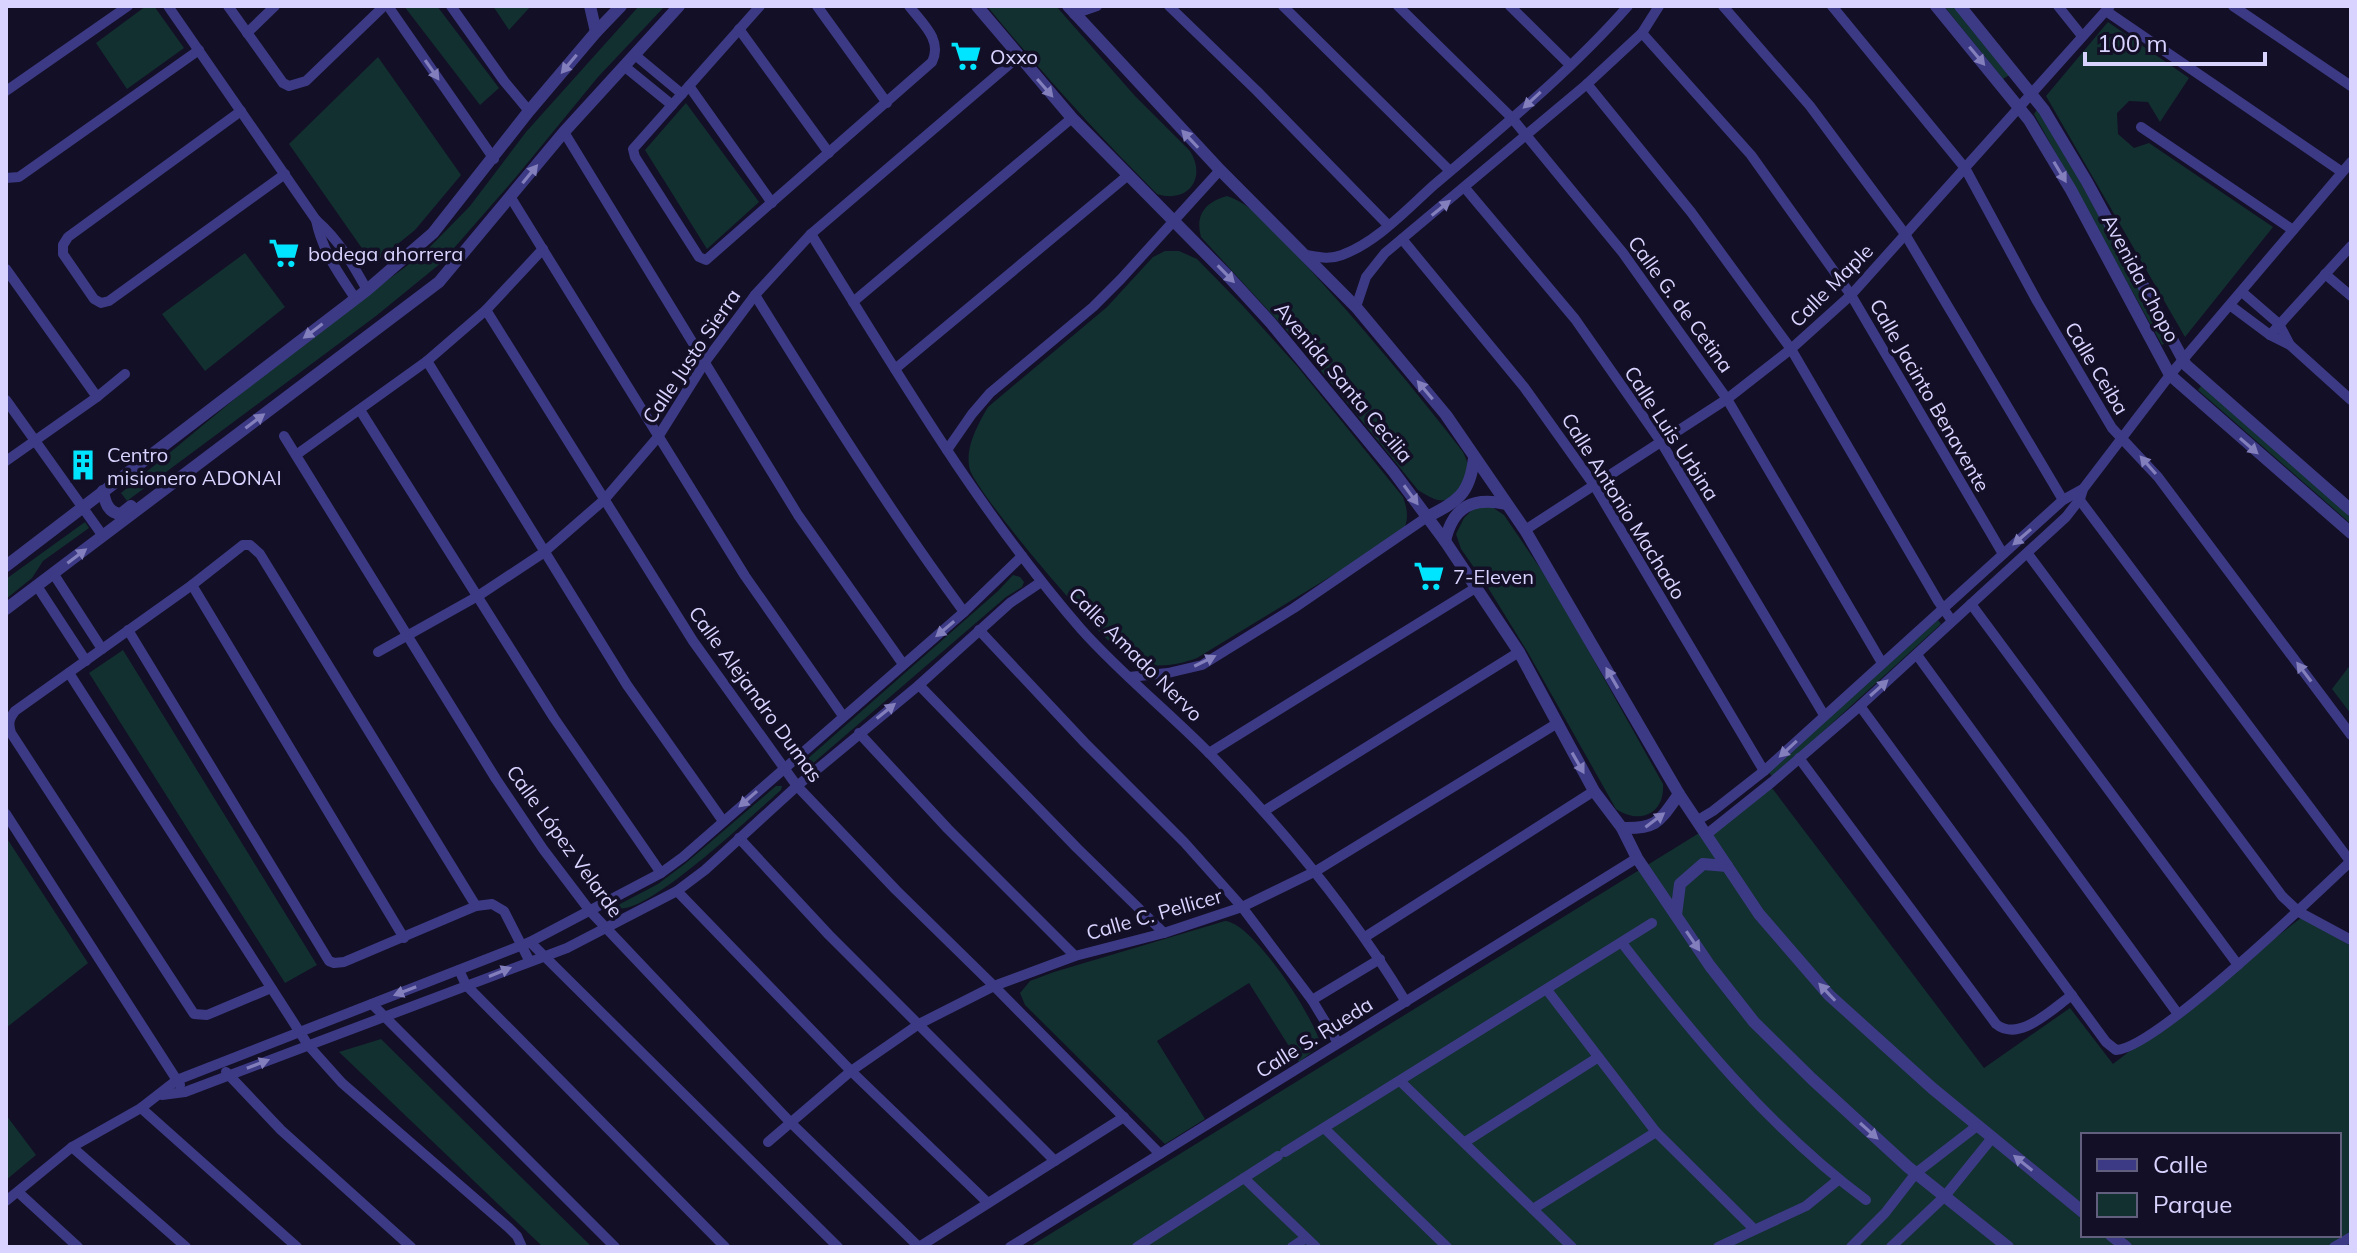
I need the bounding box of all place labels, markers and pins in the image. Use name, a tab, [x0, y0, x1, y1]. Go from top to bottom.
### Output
supermarket icon: Oxxo	[949, 39, 983, 73]
place label: Oxxo	[990, 44, 1038, 69]
supermarket icon: bodega ahorrera	[267, 236, 301, 270]
place label: bodega ahorrera	[308, 241, 463, 266]
place label: Centro misionero ADONAI	[107, 442, 282, 490]
building icon: Centro misionero ADONAI	[66, 448, 100, 482]
supermarket icon: 7-Eleven	[1412, 559, 1446, 593]
place label: 7-Eleven	[1453, 564, 1534, 589]

